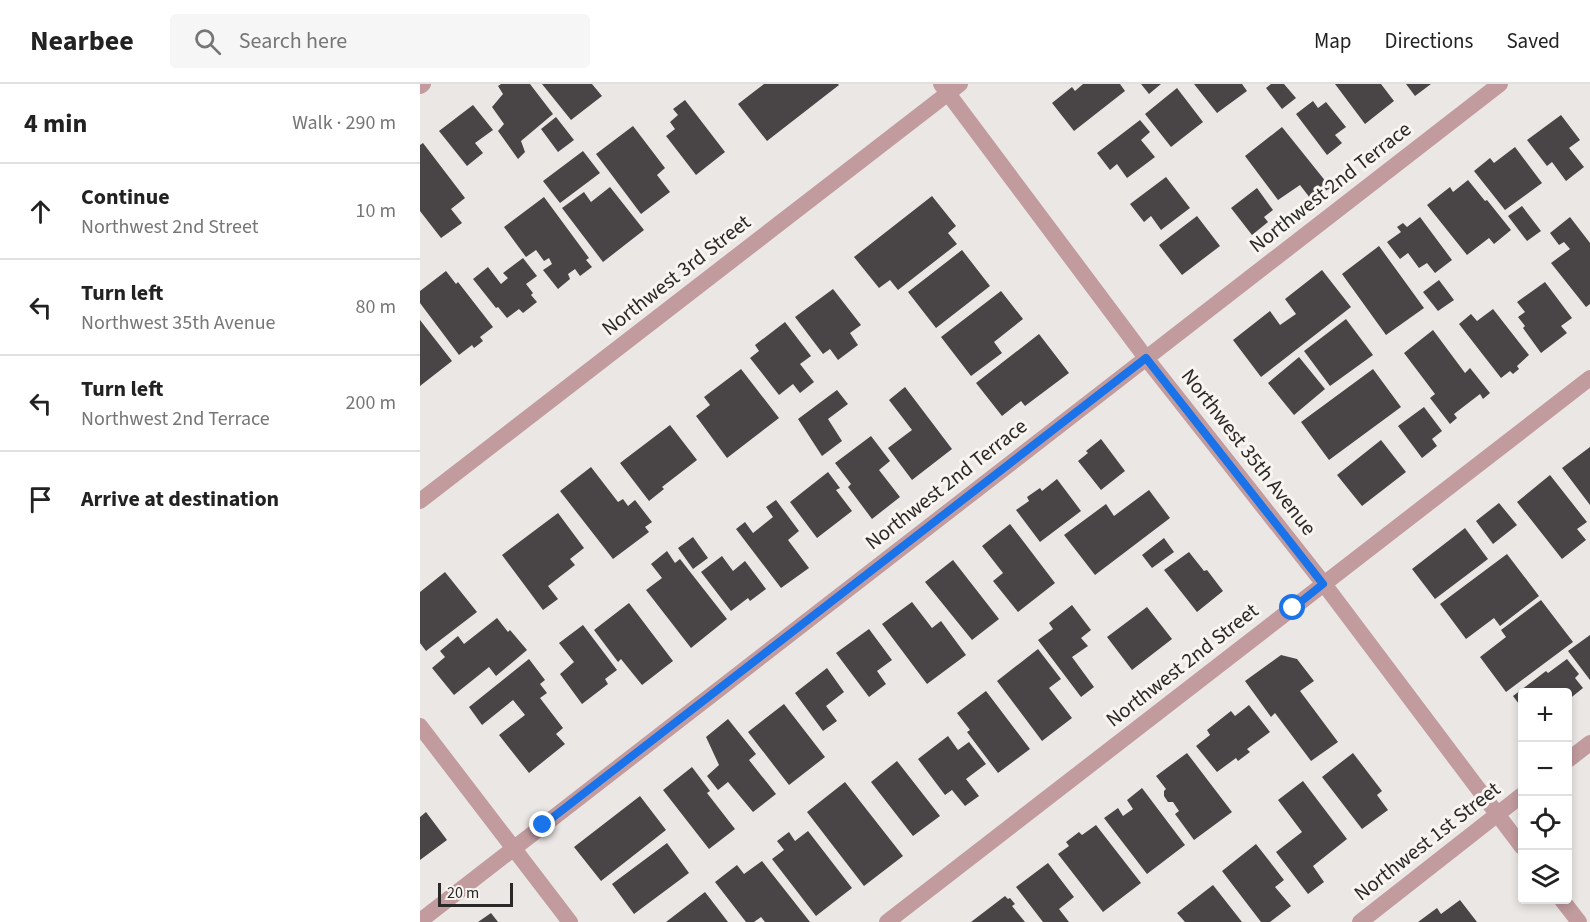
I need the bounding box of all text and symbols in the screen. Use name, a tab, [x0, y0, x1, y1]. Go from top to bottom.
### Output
search box	[170, 14, 590, 68]
text: Nearbee	[30, 21, 134, 61]
icon: search	[191, 25, 224, 58]
text: Search here	[239, 25, 347, 57]
text: Map	[1314, 26, 1352, 56]
text: Directions	[1385, 26, 1473, 56]
text: Saved	[1506, 26, 1560, 56]
text: 4 min	[24, 105, 87, 142]
text: Walk · 290 m	[292, 109, 396, 137]
street label: Northwest 2nd Terrace	[1243, 114, 1417, 260]
text: Continue	[81, 181, 170, 213]
icon: ahead	[24, 195, 57, 228]
text: 10 m	[356, 197, 396, 225]
street label: Northwest 3rd Street	[595, 207, 757, 343]
text: Northwest 2nd Street	[81, 213, 258, 241]
text: Turn left	[81, 277, 163, 309]
icon: left	[24, 291, 57, 324]
text: 80 m	[356, 293, 396, 321]
text: Northwest 35th Avenue	[81, 309, 276, 337]
street label: Northwest 35th Avenue	[1174, 362, 1324, 542]
text: Turn left	[81, 373, 163, 405]
icon: left	[24, 387, 57, 420]
text: 200 m	[346, 389, 396, 417]
text: Northwest 2nd Terrace	[81, 405, 270, 433]
street label: Northwest 2nd Terrace	[859, 411, 1033, 557]
icon: arrive	[24, 483, 57, 516]
text: Arrive at destination	[81, 483, 279, 515]
route start	[1279, 594, 1305, 620]
street label: Northwest 2nd Street	[1099, 596, 1265, 734]
map controls	[1518, 688, 1572, 904]
button: +	[1518, 688, 1572, 742]
button: −	[1518, 742, 1572, 796]
street label: Northwest 1st Street	[1347, 774, 1507, 908]
button: locate	[1518, 796, 1572, 850]
route end	[529, 811, 555, 837]
button: layers	[1518, 850, 1572, 904]
scale bar	[438, 880, 513, 908]
text: 20 m	[447, 882, 479, 904]

